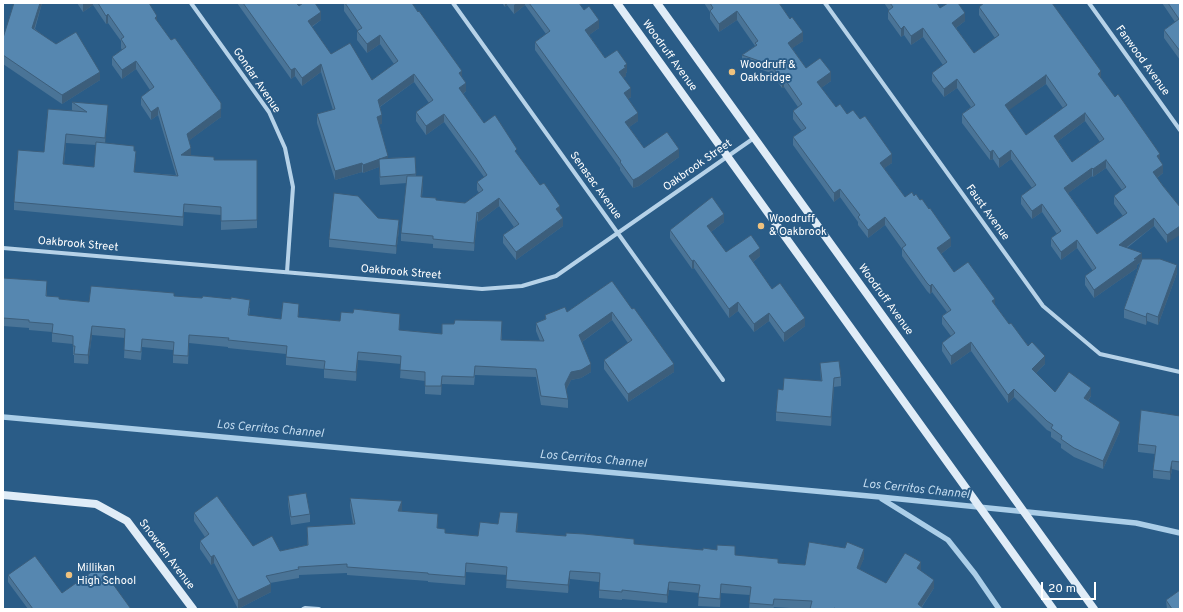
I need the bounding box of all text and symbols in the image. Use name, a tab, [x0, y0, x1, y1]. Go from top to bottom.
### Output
street label: Woodruff Avenue	[639, 18, 699, 94]
street label: Fanwood Avenue	[1112, 23, 1172, 99]
street label: Gondar Avenue	[229, 46, 283, 116]
place label: Woodruff & Oakbridge	[740, 59, 796, 85]
marker: Woodruff & Oakbridge	[727, 67, 737, 77]
street label: Oakbrook Street	[661, 137, 735, 195]
street label: Senasac Avenue	[566, 150, 624, 222]
street label: Faust Avenue	[962, 182, 1012, 244]
place label: Woodruff & Oakbrook	[769, 213, 827, 239]
marker: Woodruff & Oakbrook	[756, 221, 766, 231]
street label: Oakbrook Street	[37, 235, 119, 255]
street label: Woodruff Avenue	[855, 262, 915, 338]
street label: Oakbrook Street	[360, 263, 442, 283]
water label: Los Cerritos Channel	[216, 418, 324, 442]
water label: Los Cerritos Channel	[539, 448, 647, 472]
water label: Los Cerritos Channel	[862, 477, 970, 503]
street label: Snowden Avenue	[135, 517, 197, 593]
place label: Millikan High School	[77, 562, 136, 588]
marker: Millikan High School	[64, 570, 74, 580]
scale bar	[1043, 574, 1098, 600]
text: 20 m	[1048, 581, 1076, 597]

